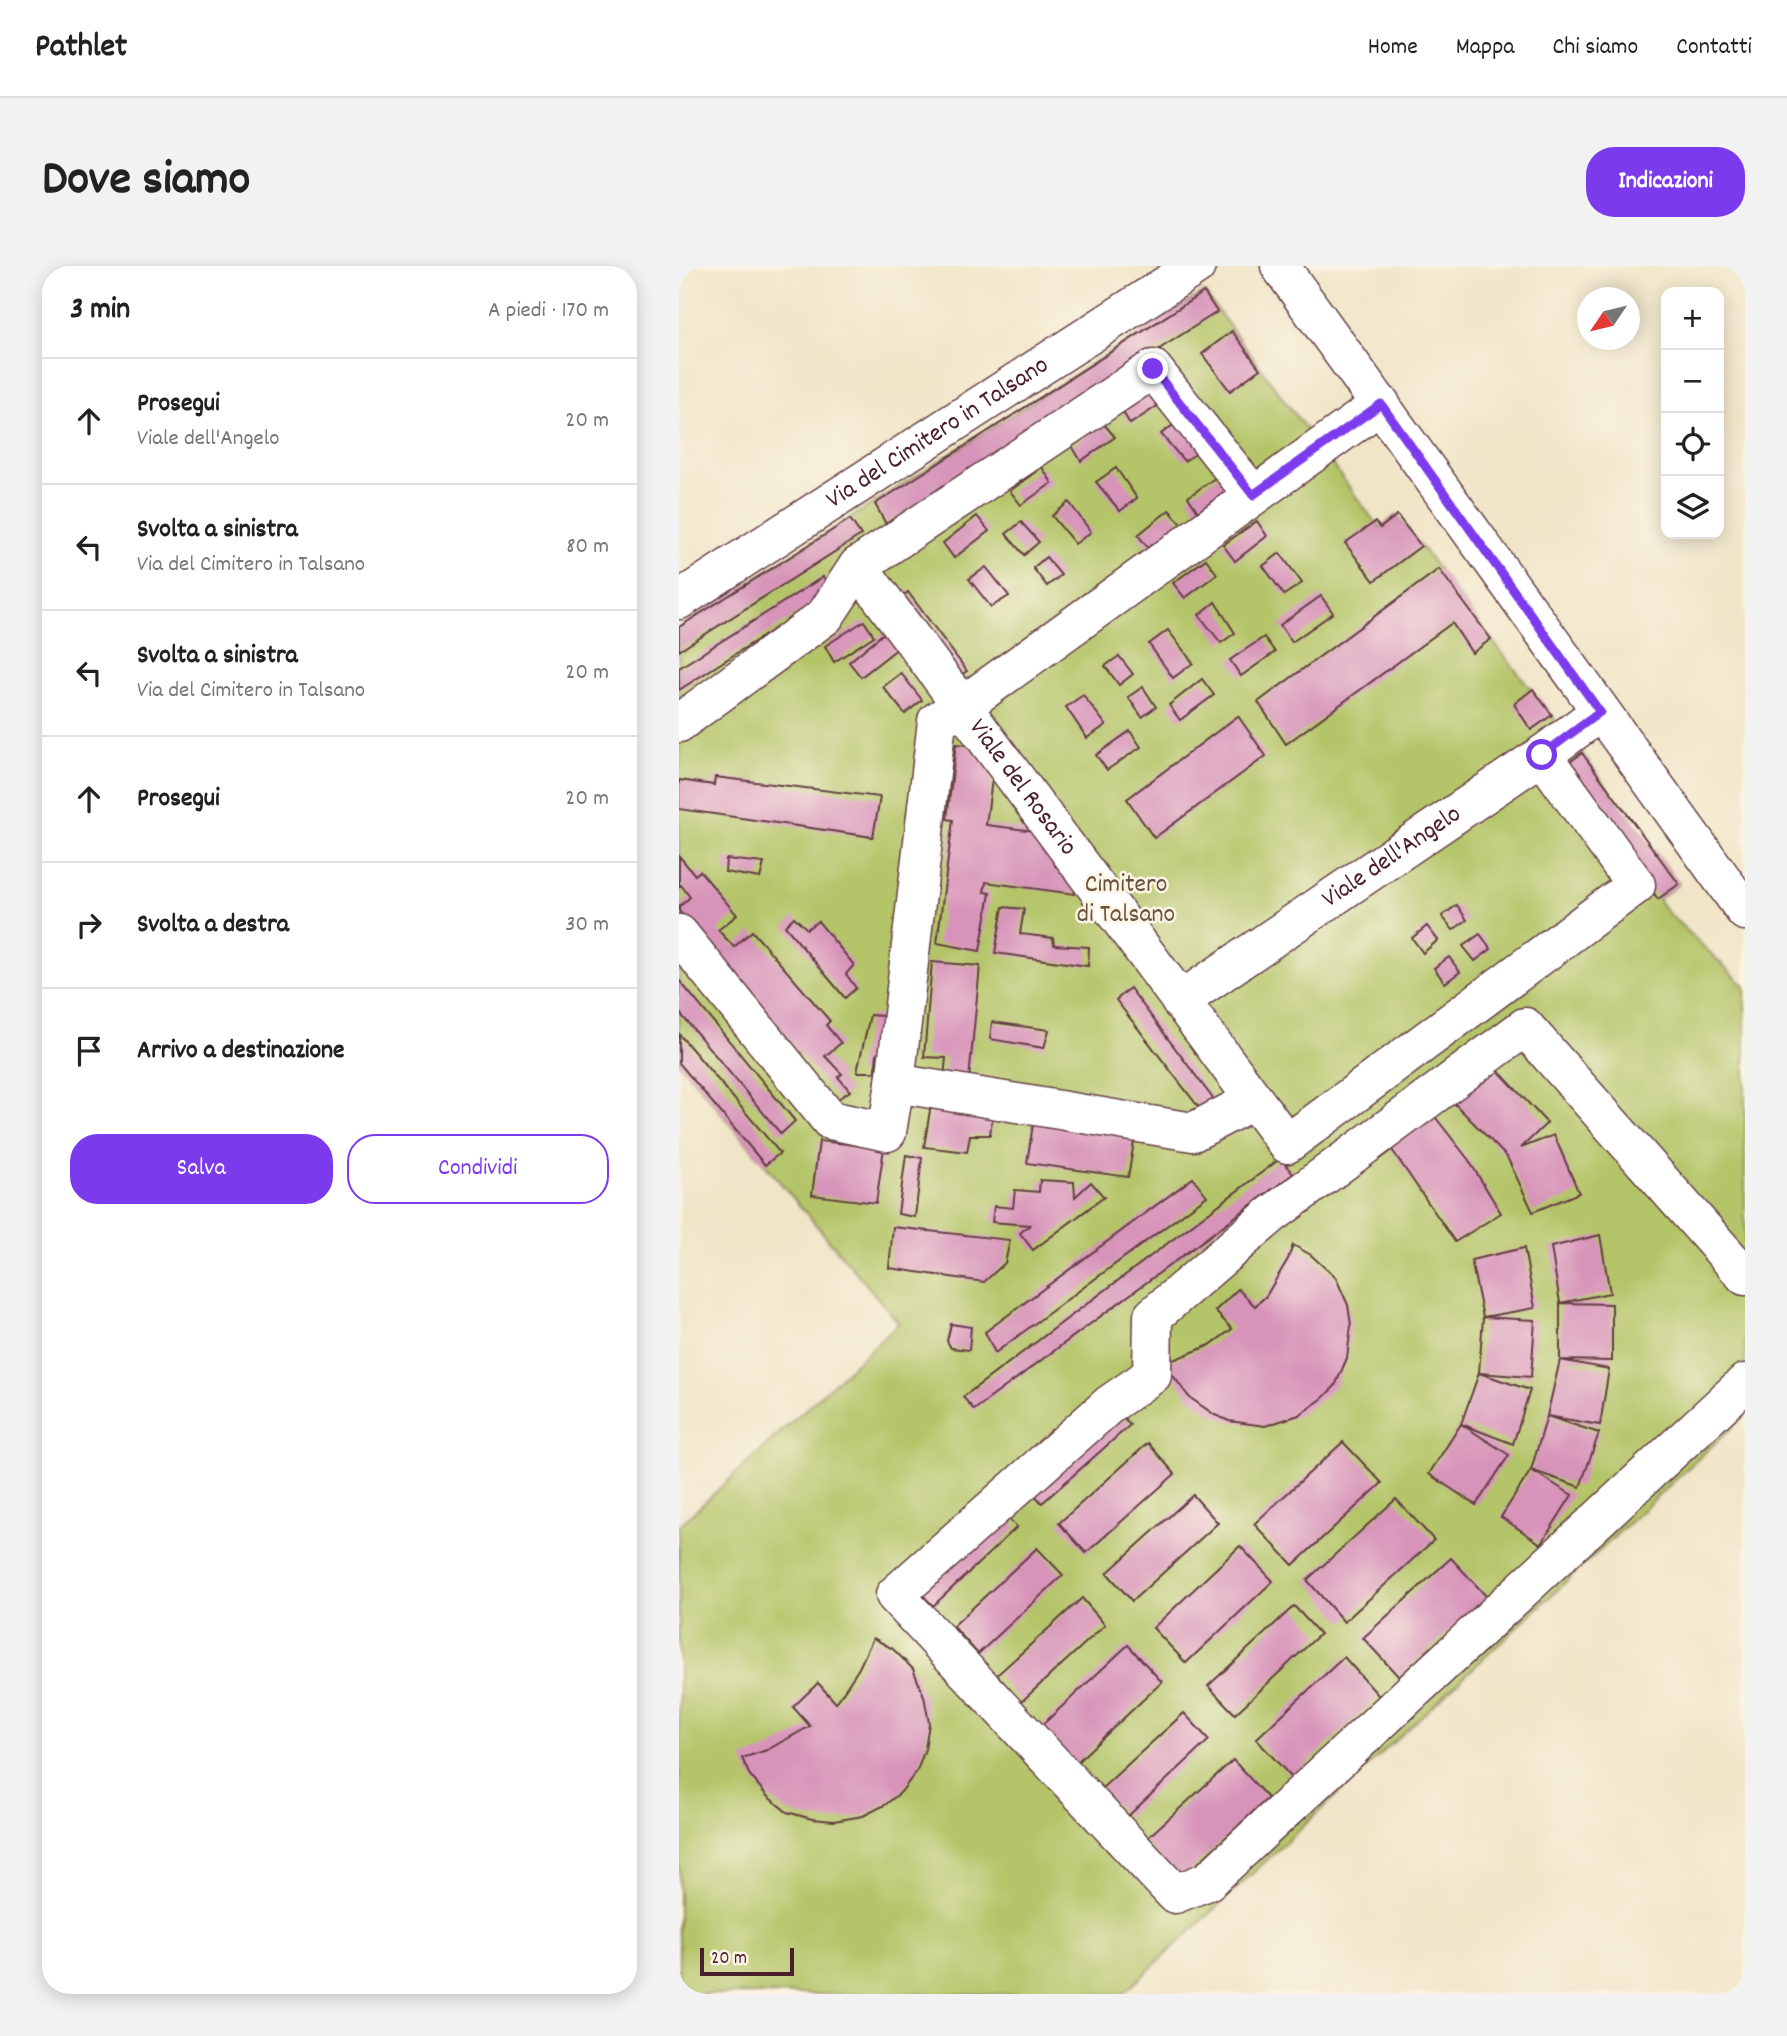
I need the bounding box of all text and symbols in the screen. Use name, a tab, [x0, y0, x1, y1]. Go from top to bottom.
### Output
text: Pathlet	[35, 25, 127, 72]
text: Home	[1368, 31, 1418, 65]
text: Mappa	[1456, 31, 1515, 65]
text: Chi siamo	[1553, 31, 1638, 65]
text: Contatti	[1676, 31, 1752, 65]
text: Dove siamo	[42, 147, 250, 217]
button: Indicazioni	[1586, 147, 1745, 217]
north arrow	[1577, 287, 1640, 350]
map controls	[1661, 287, 1724, 539]
button: +	[1661, 287, 1724, 350]
text: 3 min	[70, 290, 130, 333]
text: A piedi · 170 m	[488, 295, 609, 328]
street label: Via del Cimitero in Talsano	[819, 347, 1056, 518]
button: −	[1661, 350, 1724, 413]
route end	[1137, 353, 1168, 384]
text: Prosegui	[137, 386, 220, 423]
icon: ahead	[70, 402, 108, 440]
text: 20 m	[565, 405, 609, 438]
button: locate	[1661, 413, 1724, 476]
text: Viale dell'Angelo	[137, 423, 279, 456]
button: layers	[1661, 476, 1724, 539]
text: Svolta a sinistra	[137, 512, 298, 549]
icon: left	[70, 528, 108, 566]
text: 80 m	[566, 531, 609, 564]
text: Via del Cimitero in Talsano	[137, 549, 365, 582]
text: Svolta a sinistra	[137, 638, 298, 675]
icon: left	[70, 654, 108, 692]
text: 20 m	[565, 657, 609, 690]
text: Via del Cimitero in Talsano	[137, 675, 365, 708]
street label: Viale del Rosario	[959, 711, 1086, 864]
route start	[1526, 739, 1557, 770]
icon: ahead	[70, 780, 108, 818]
text: Prosegui	[137, 781, 220, 818]
text: 20 m	[565, 783, 609, 816]
street label: Viale dell'Angelo	[1315, 797, 1469, 918]
park label: Cimitero di Talsano	[1077, 867, 1175, 934]
icon: right	[70, 906, 108, 944]
text: Svolta a destra	[137, 907, 289, 944]
text: 30 m	[565, 909, 609, 942]
icon: arrive	[70, 1032, 108, 1070]
text: Arrivo a destinazione	[137, 1033, 345, 1070]
button: Salva	[70, 1134, 333, 1204]
button: Condividi	[347, 1134, 609, 1204]
scale bar	[700, 1945, 795, 1977]
text: 20 m	[711, 1946, 747, 1973]

